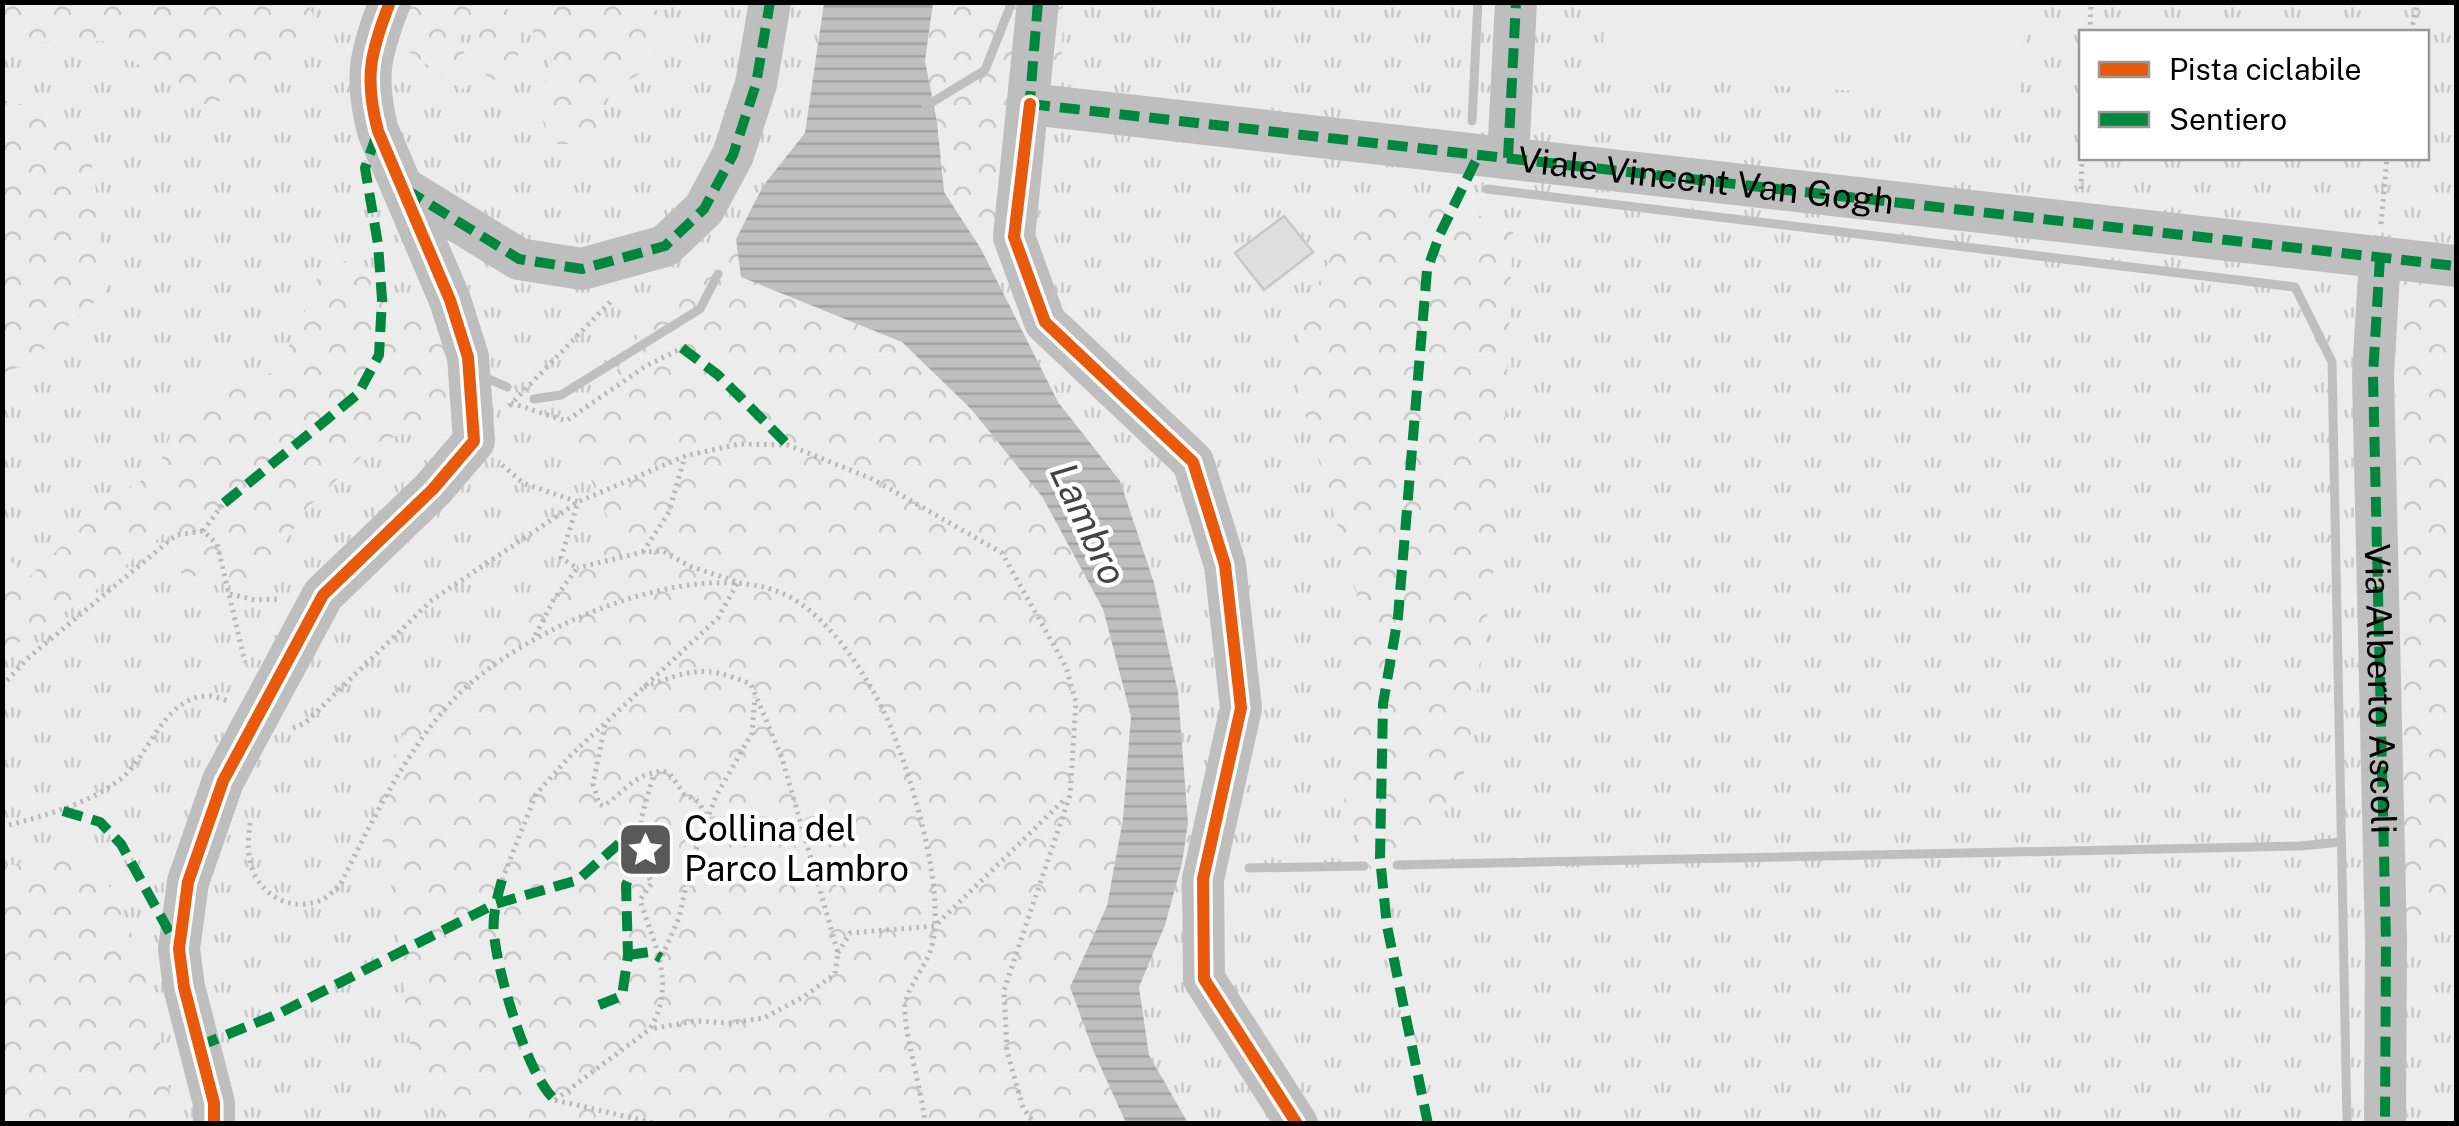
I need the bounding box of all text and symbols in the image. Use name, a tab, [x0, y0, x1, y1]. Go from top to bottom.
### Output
legend	[2079, 30, 2429, 160]
text: Pista ciclabile	[2169, 51, 2361, 87]
text: Sentiero	[2169, 101, 2287, 137]
street label: Viale Vincent Van Gogh	[1515, 139, 1896, 222]
water label: Lambro	[1041, 456, 1136, 592]
street label: Via Alberto Ascoli	[2357, 543, 2405, 834]
place label: Collina del Parco Lambro	[684, 808, 909, 889]
place icon: Collina del Parco Lambro	[615, 819, 675, 879]

